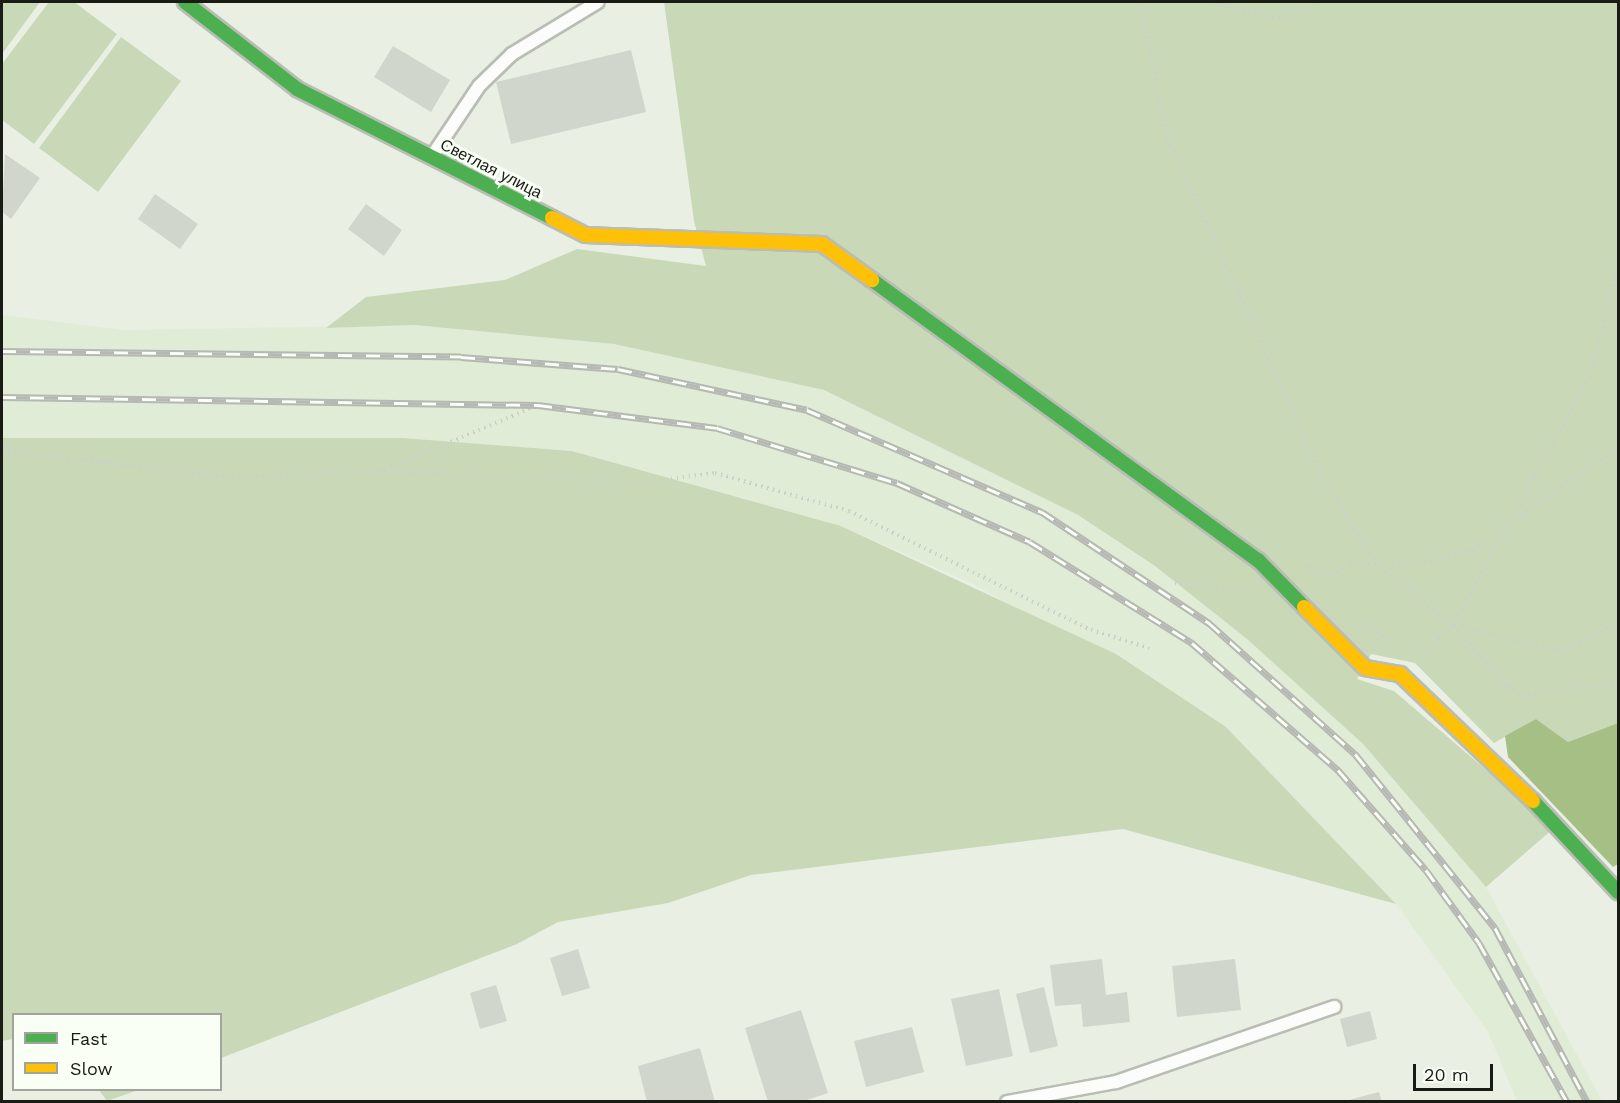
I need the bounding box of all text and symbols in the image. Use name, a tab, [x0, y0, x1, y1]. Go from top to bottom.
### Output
street label: Светлая улица	[437, 135, 545, 203]
legend	[12, 1013, 222, 1091]
text: Fast	[70, 1028, 107, 1049]
scale bar	[1416, 1052, 1496, 1090]
text: Slow	[70, 1058, 113, 1079]
text: 20 m	[1424, 1064, 1469, 1085]

